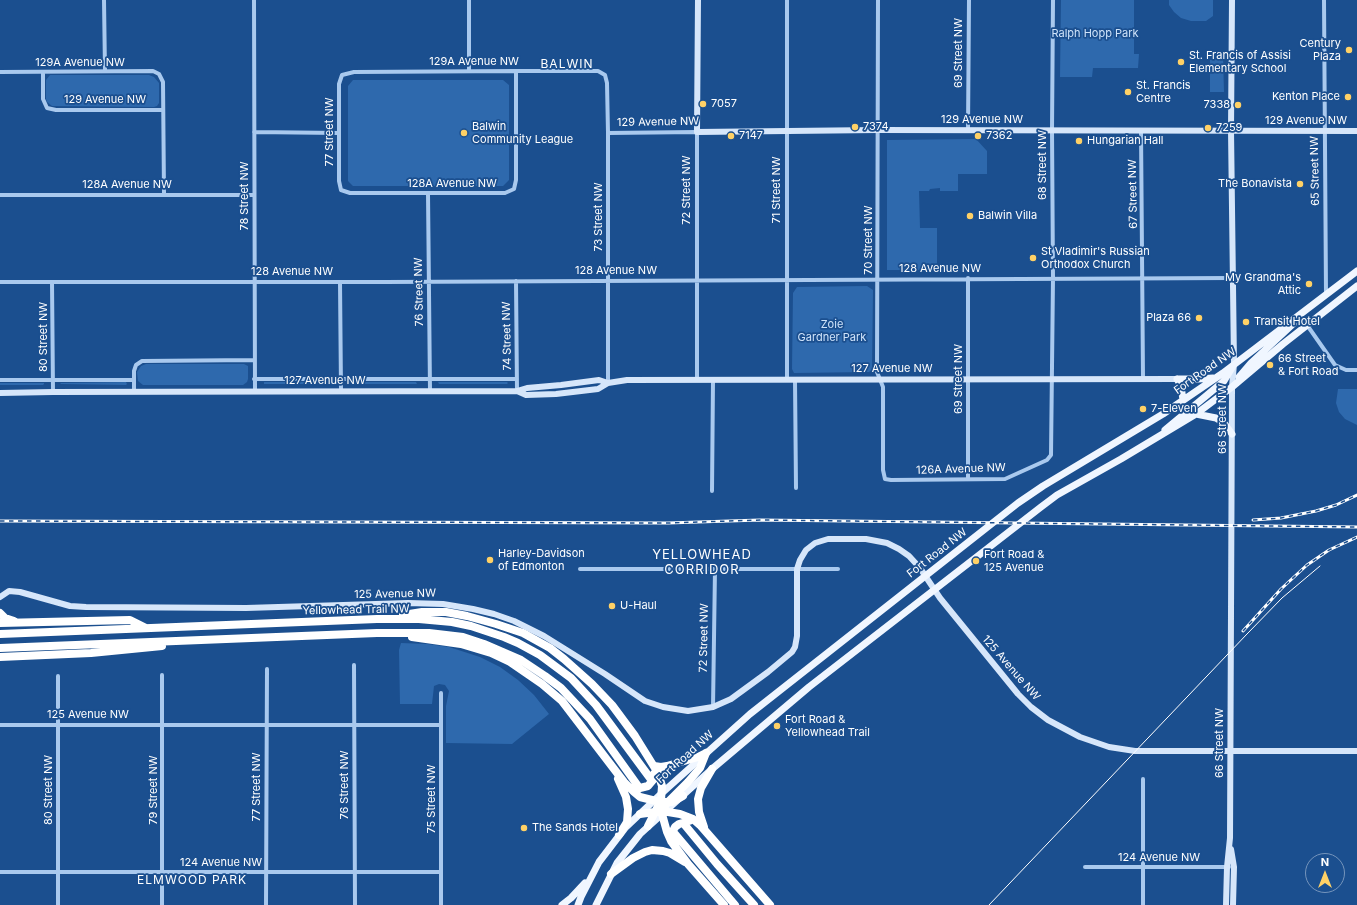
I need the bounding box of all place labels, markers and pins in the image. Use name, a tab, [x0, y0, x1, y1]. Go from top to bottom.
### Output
place label: Century Plaza	[1299, 37, 1341, 63]
marker: Century Plaza	[1344, 45, 1354, 55]
place label: St. Francis of Assisi Elementary School	[1189, 49, 1291, 75]
marker: St. Francis of Assisi Elementary School	[1176, 57, 1186, 67]
place label: St. Francis Centre	[1136, 79, 1191, 105]
marker: St. Francis Centre	[1123, 87, 1133, 97]
place label: Kenton Place	[1272, 90, 1340, 104]
marker: Kenton Place	[1343, 92, 1353, 102]
place label: 7057	[711, 97, 737, 111]
place label: 7338	[1204, 98, 1230, 112]
marker: 7057	[698, 99, 708, 109]
marker: 7338	[1233, 100, 1243, 110]
place label: Balwin Community League	[472, 120, 573, 146]
place label: 7374	[863, 120, 889, 134]
place label: 7259	[1216, 121, 1242, 135]
marker: 7374	[850, 122, 860, 132]
marker: 7259	[1203, 123, 1213, 133]
marker: Balwin Community League	[459, 128, 469, 138]
place label: 7147	[739, 129, 763, 143]
place label: 7362	[986, 129, 1012, 143]
marker: 7147	[726, 131, 736, 141]
marker: 7362	[973, 131, 983, 141]
place label: Hungarian Hall	[1087, 134, 1164, 148]
marker: Hungarian Hall	[1074, 136, 1084, 146]
place label: The Bonavista	[1218, 177, 1292, 191]
marker: The Bonavista	[1295, 179, 1305, 189]
place label: Balwin Villa	[978, 209, 1037, 223]
marker: Balwin Villa	[965, 211, 975, 221]
place label: St Vladimir's Russian Orthodox Church	[1041, 245, 1150, 271]
marker: St Vladimir's Russian Orthodox Church	[1028, 253, 1038, 263]
place label: My Grandma's Attic	[1225, 271, 1301, 297]
marker: My Grandma's Attic	[1304, 279, 1314, 289]
place label: Plaza 66	[1146, 311, 1191, 325]
marker: Plaza 66	[1194, 313, 1204, 323]
place label: Transit Hotel	[1254, 315, 1320, 329]
marker: Transit Hotel	[1241, 317, 1251, 327]
place label: 66 Street & Fort Road	[1278, 352, 1338, 378]
marker: 66 Street & Fort Road	[1265, 360, 1275, 370]
place label: 7-Eleven	[1151, 402, 1197, 416]
marker: 7-Eleven	[1138, 404, 1148, 414]
place label: Harley-Davidson of Edmonton	[498, 547, 585, 573]
place label: Fort Road & 125 Avenue	[984, 548, 1044, 574]
marker: Harley-Davidson of Edmonton	[485, 555, 495, 565]
marker: Fort Road & 125 Avenue	[971, 556, 981, 566]
place label: U-Haul	[620, 599, 657, 613]
marker: U-Haul	[607, 601, 617, 611]
place label: Fort Road & Yellowhead Trail	[785, 713, 870, 739]
marker: Fort Road & Yellowhead Trail	[772, 721, 782, 731]
place label: The Sands Hotel	[532, 821, 618, 835]
marker: The Sands Hotel	[519, 823, 529, 833]

